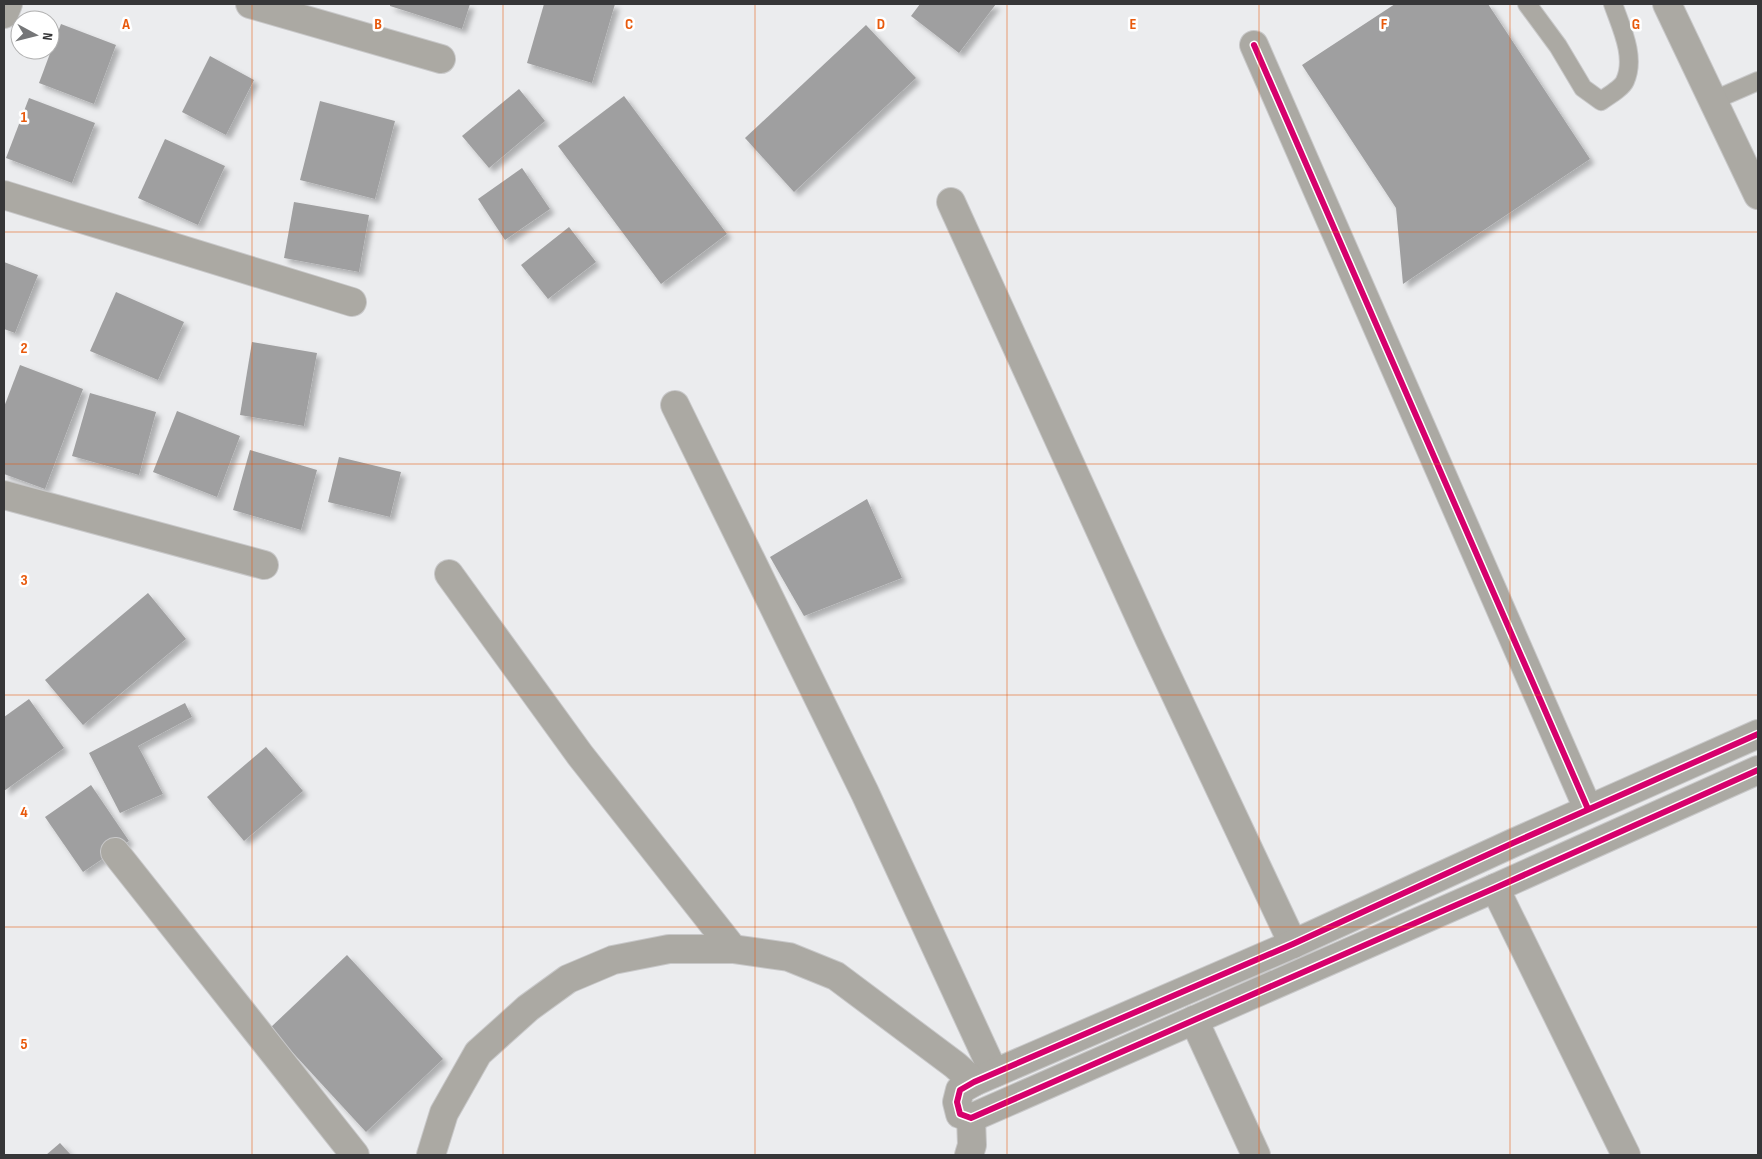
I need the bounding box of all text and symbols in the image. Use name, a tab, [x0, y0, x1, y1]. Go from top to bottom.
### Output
north arrow	[10, 10, 60, 60]
text: A	[121, 15, 130, 34]
text: B	[374, 15, 382, 34]
text: C	[625, 15, 633, 34]
text: D	[877, 15, 885, 34]
text: E	[1130, 15, 1137, 34]
text: F	[1381, 15, 1388, 34]
text: G	[1632, 15, 1640, 34]
text: N	[39, 32, 56, 41]
text: 1	[21, 108, 28, 127]
text: 2	[20, 339, 28, 358]
text: 3	[20, 571, 28, 590]
text: 4	[20, 803, 28, 822]
text: 5	[20, 1035, 28, 1054]

